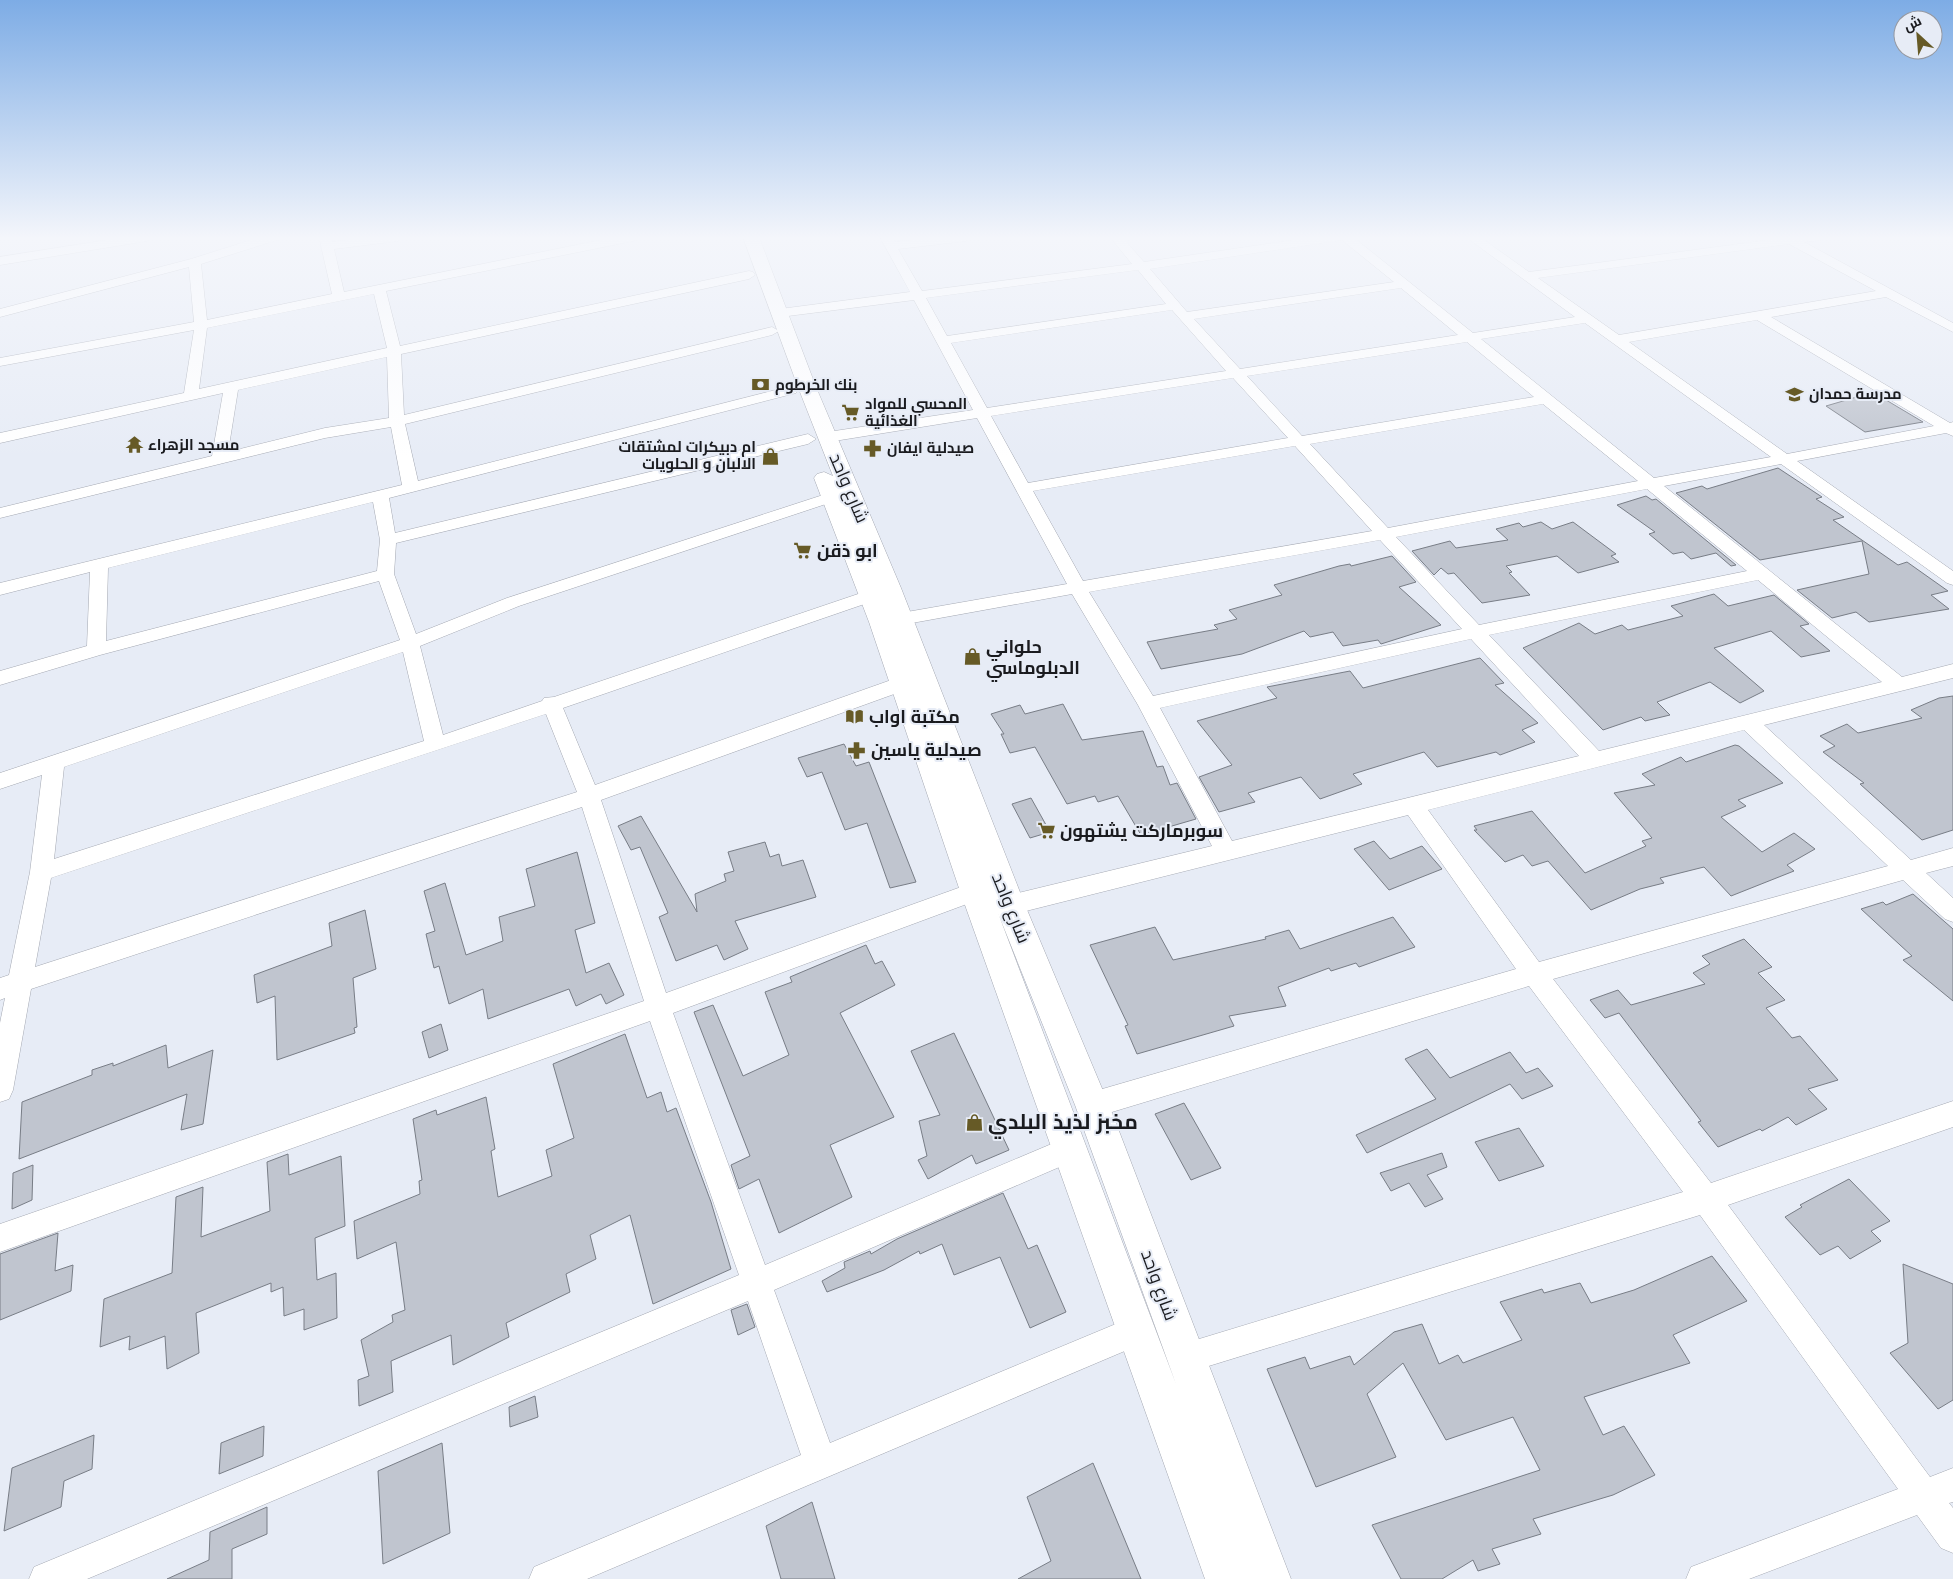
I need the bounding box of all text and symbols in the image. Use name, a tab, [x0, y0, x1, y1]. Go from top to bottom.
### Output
north arrow	[1893, 10, 1943, 60]
text: ش	[1900, 11, 1925, 36]
bank icon: بنك الخرطوم	[751, 375, 771, 395]
place label: بنك الخرطوم	[775, 375, 857, 395]
school or university icon: مدرسة حمدان	[1785, 384, 1805, 404]
place label: مدرسة حمدان	[1809, 384, 1902, 404]
place label: المحسي للمواد الغذائية	[865, 394, 967, 431]
supermarket icon: المحسي للمواد الغذائية	[841, 403, 861, 423]
temple icon: مسجد الزهراء	[124, 435, 144, 455]
place label: مسجد الزهراء	[148, 435, 239, 455]
place label: ام دبيكرات لمشتقات الالبان و الحلويات	[618, 437, 756, 474]
pharmacy icon: صيدلية ايفان	[863, 438, 883, 458]
place label: صيدلية ايفان	[887, 438, 974, 458]
shop icon: ام دبيكرات لمشتقات الالبان و الحلويات	[760, 446, 780, 466]
street label: شارع واحد	[824, 449, 874, 527]
place label: ابو ذقن	[817, 539, 878, 563]
supermarket icon: ابو ذقن	[793, 541, 813, 561]
place label: حلواني الدبلوماسي	[986, 635, 1080, 682]
shop icon: حلواني الدبلوماسي	[962, 647, 982, 667]
place label: مكتبة اواب	[869, 705, 960, 729]
library icon: مكتبة اواب	[845, 707, 865, 727]
place label: صيدلية ياسين	[871, 738, 982, 762]
pharmacy icon: صيدلية ياسين	[847, 740, 867, 760]
place label: سوبرماركت يشتهون	[1060, 819, 1223, 843]
supermarket icon: سوبرماركت يشتهون	[1036, 821, 1056, 841]
street label: شارع واحد	[986, 869, 1036, 947]
place label: مخبز لذيذ البلدي	[988, 1108, 1138, 1139]
shop icon: مخبز لذيذ البلدي	[964, 1112, 984, 1132]
street label: شارع واحد	[1135, 1246, 1183, 1324]

